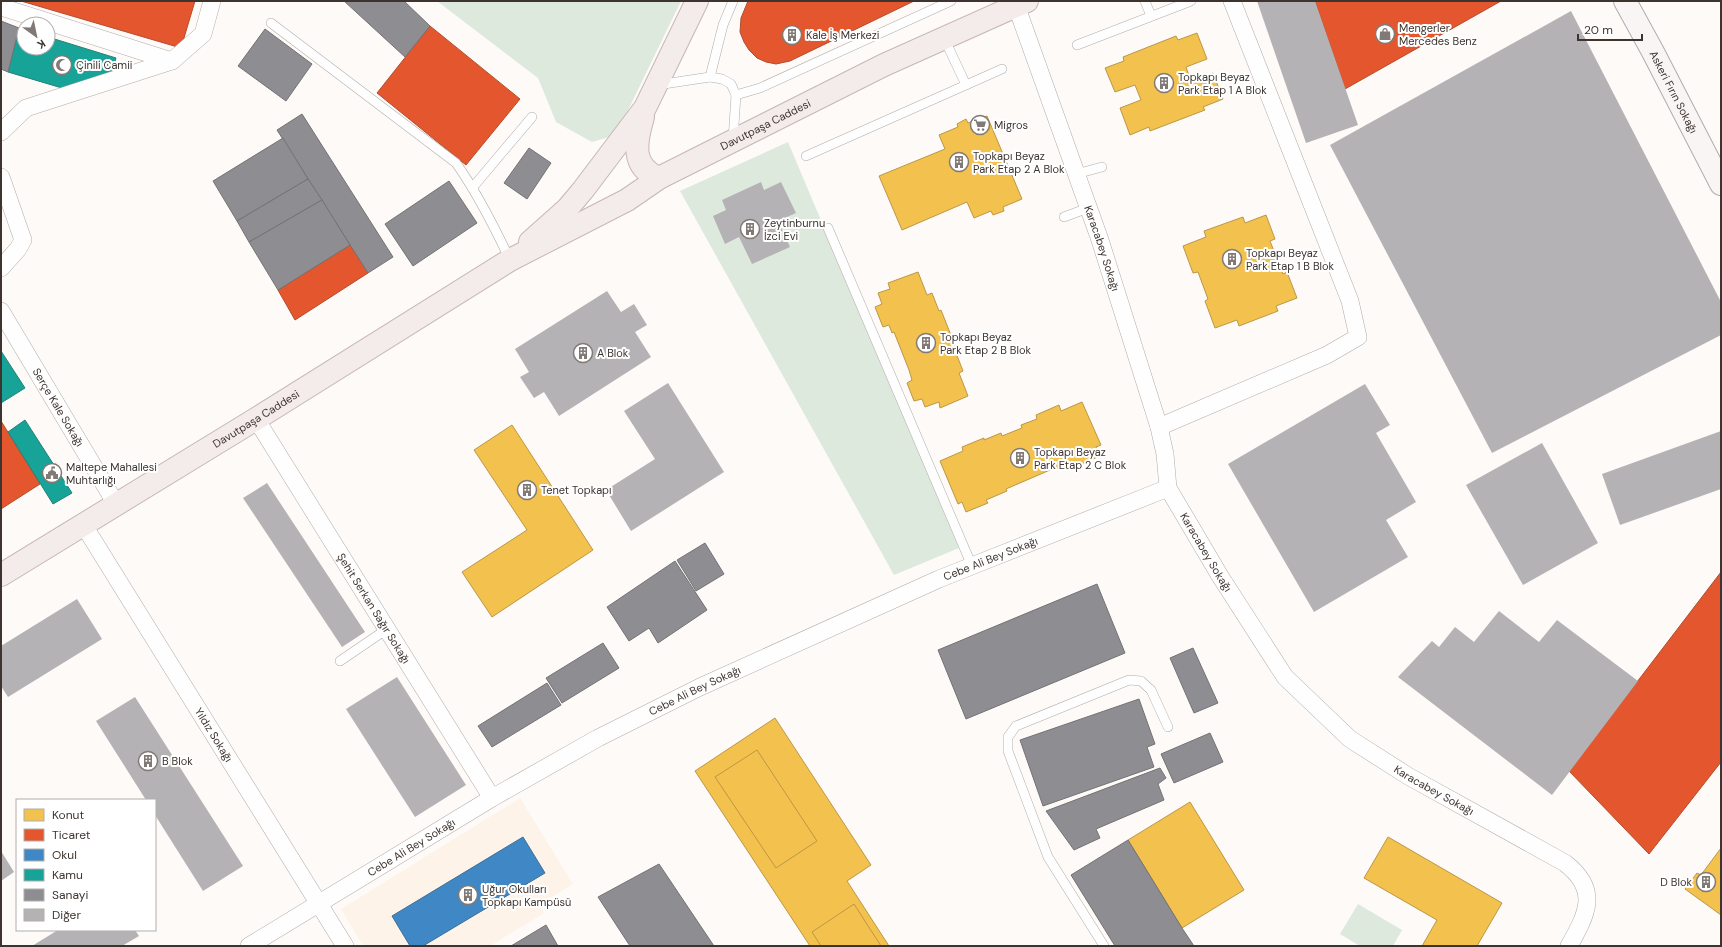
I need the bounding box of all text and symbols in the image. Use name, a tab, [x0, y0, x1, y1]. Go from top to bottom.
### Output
north arrow	[16, 16, 56, 56]
scale bar	[1578, 16, 1642, 42]
place label: Mengerler Mercedes Benz	[1399, 21, 1477, 48]
text: 20 m	[1584, 22, 1613, 38]
shop icon: Mengerler Mercedes Benz	[1374, 23, 1396, 45]
building icon: Kale İş Merkezi	[781, 24, 803, 46]
place label: Kale İş Merkezi	[806, 28, 879, 42]
text: K	[35, 37, 48, 52]
street label: Askeri Fırın Sokağı	[1646, 48, 1701, 136]
mosque icon: Çinili Camii	[51, 54, 73, 76]
place label: Çinili Camii	[76, 58, 132, 72]
place label: Topkapı Beyaz Park Etap 1 A Blok	[1178, 70, 1267, 97]
building icon: Topkapı Beyaz Park Etap 1 A Blok	[1153, 72, 1175, 94]
street label: Davutpaşa Caddesi	[718, 96, 813, 153]
supermarket icon: Migros	[969, 114, 991, 136]
place label: Migros	[994, 118, 1028, 132]
place label: Topkapı Beyaz Park Etap 2 A Blok	[973, 149, 1065, 176]
building icon: Topkapı Beyaz Park Etap 2 A Blok	[948, 151, 970, 173]
street label: Karacabey Sokağı	[1081, 203, 1123, 293]
place label: Zeytinburnu İzci Evi	[764, 216, 825, 243]
building icon: Zeytinburnu İzci Evi	[739, 218, 761, 240]
place label: Topkapı Beyaz Park Etap 1 B Blok	[1246, 246, 1334, 273]
building icon: Topkapı Beyaz Park Etap 1 B Blok	[1221, 248, 1243, 270]
place label: Topkapı Beyaz Park Etap 2 B Blok	[940, 330, 1031, 357]
building icon: Topkapı Beyaz Park Etap 2 B Blok	[915, 332, 937, 354]
building icon: A Blok	[572, 342, 594, 364]
place label: A Blok	[597, 346, 629, 360]
street label: Serçe Kale Sokağı	[30, 365, 87, 449]
street label: Davutpaşa Caddesi	[210, 387, 302, 451]
place label: Topkapı Beyaz Park Etap 2 C Blok	[1034, 445, 1127, 472]
building icon: Topkapı Beyaz Park Etap 2 C Blok	[1009, 447, 1031, 469]
place label: Maltepe Mahallesi Muhtarlığı	[66, 460, 157, 487]
public building icon: Maltepe Mahallesi Muhtarlığı	[41, 462, 63, 484]
building icon: Tenet Topkapı	[516, 479, 538, 501]
place label: Tenet Topkapı	[541, 483, 611, 497]
street label: Karacabey Sokağı	[1177, 510, 1235, 594]
street label: Cebe Ali Bey Sokağı	[941, 534, 1040, 584]
street label: Şehit Serkan Sağır Sokağı	[334, 551, 413, 666]
street label: Cebe Ali Bey Sokağı	[646, 663, 743, 719]
street label: Yıldız Sokağı	[192, 705, 236, 764]
building icon: B Blok	[137, 750, 159, 772]
place label: B Blok	[162, 754, 193, 768]
street label: Karacabey Sokağı	[1391, 762, 1476, 818]
legend	[16, 799, 156, 931]
text: Konut	[52, 807, 84, 823]
street label: Cebe Ali Bey Sokağı	[365, 815, 458, 879]
text: Ticaret	[52, 827, 91, 843]
text: Okul	[52, 847, 77, 863]
text: Kamu	[52, 867, 83, 883]
building icon: D Blok	[1695, 871, 1717, 893]
place label: D Blok	[1660, 875, 1692, 889]
place label: Uğur Okulları Topkapı Kampüsü	[482, 882, 571, 909]
building icon: Uğur Okulları Topkapı Kampüsü	[457, 884, 479, 906]
text: Sanayi	[52, 887, 88, 903]
text: Diğer	[52, 907, 81, 923]

